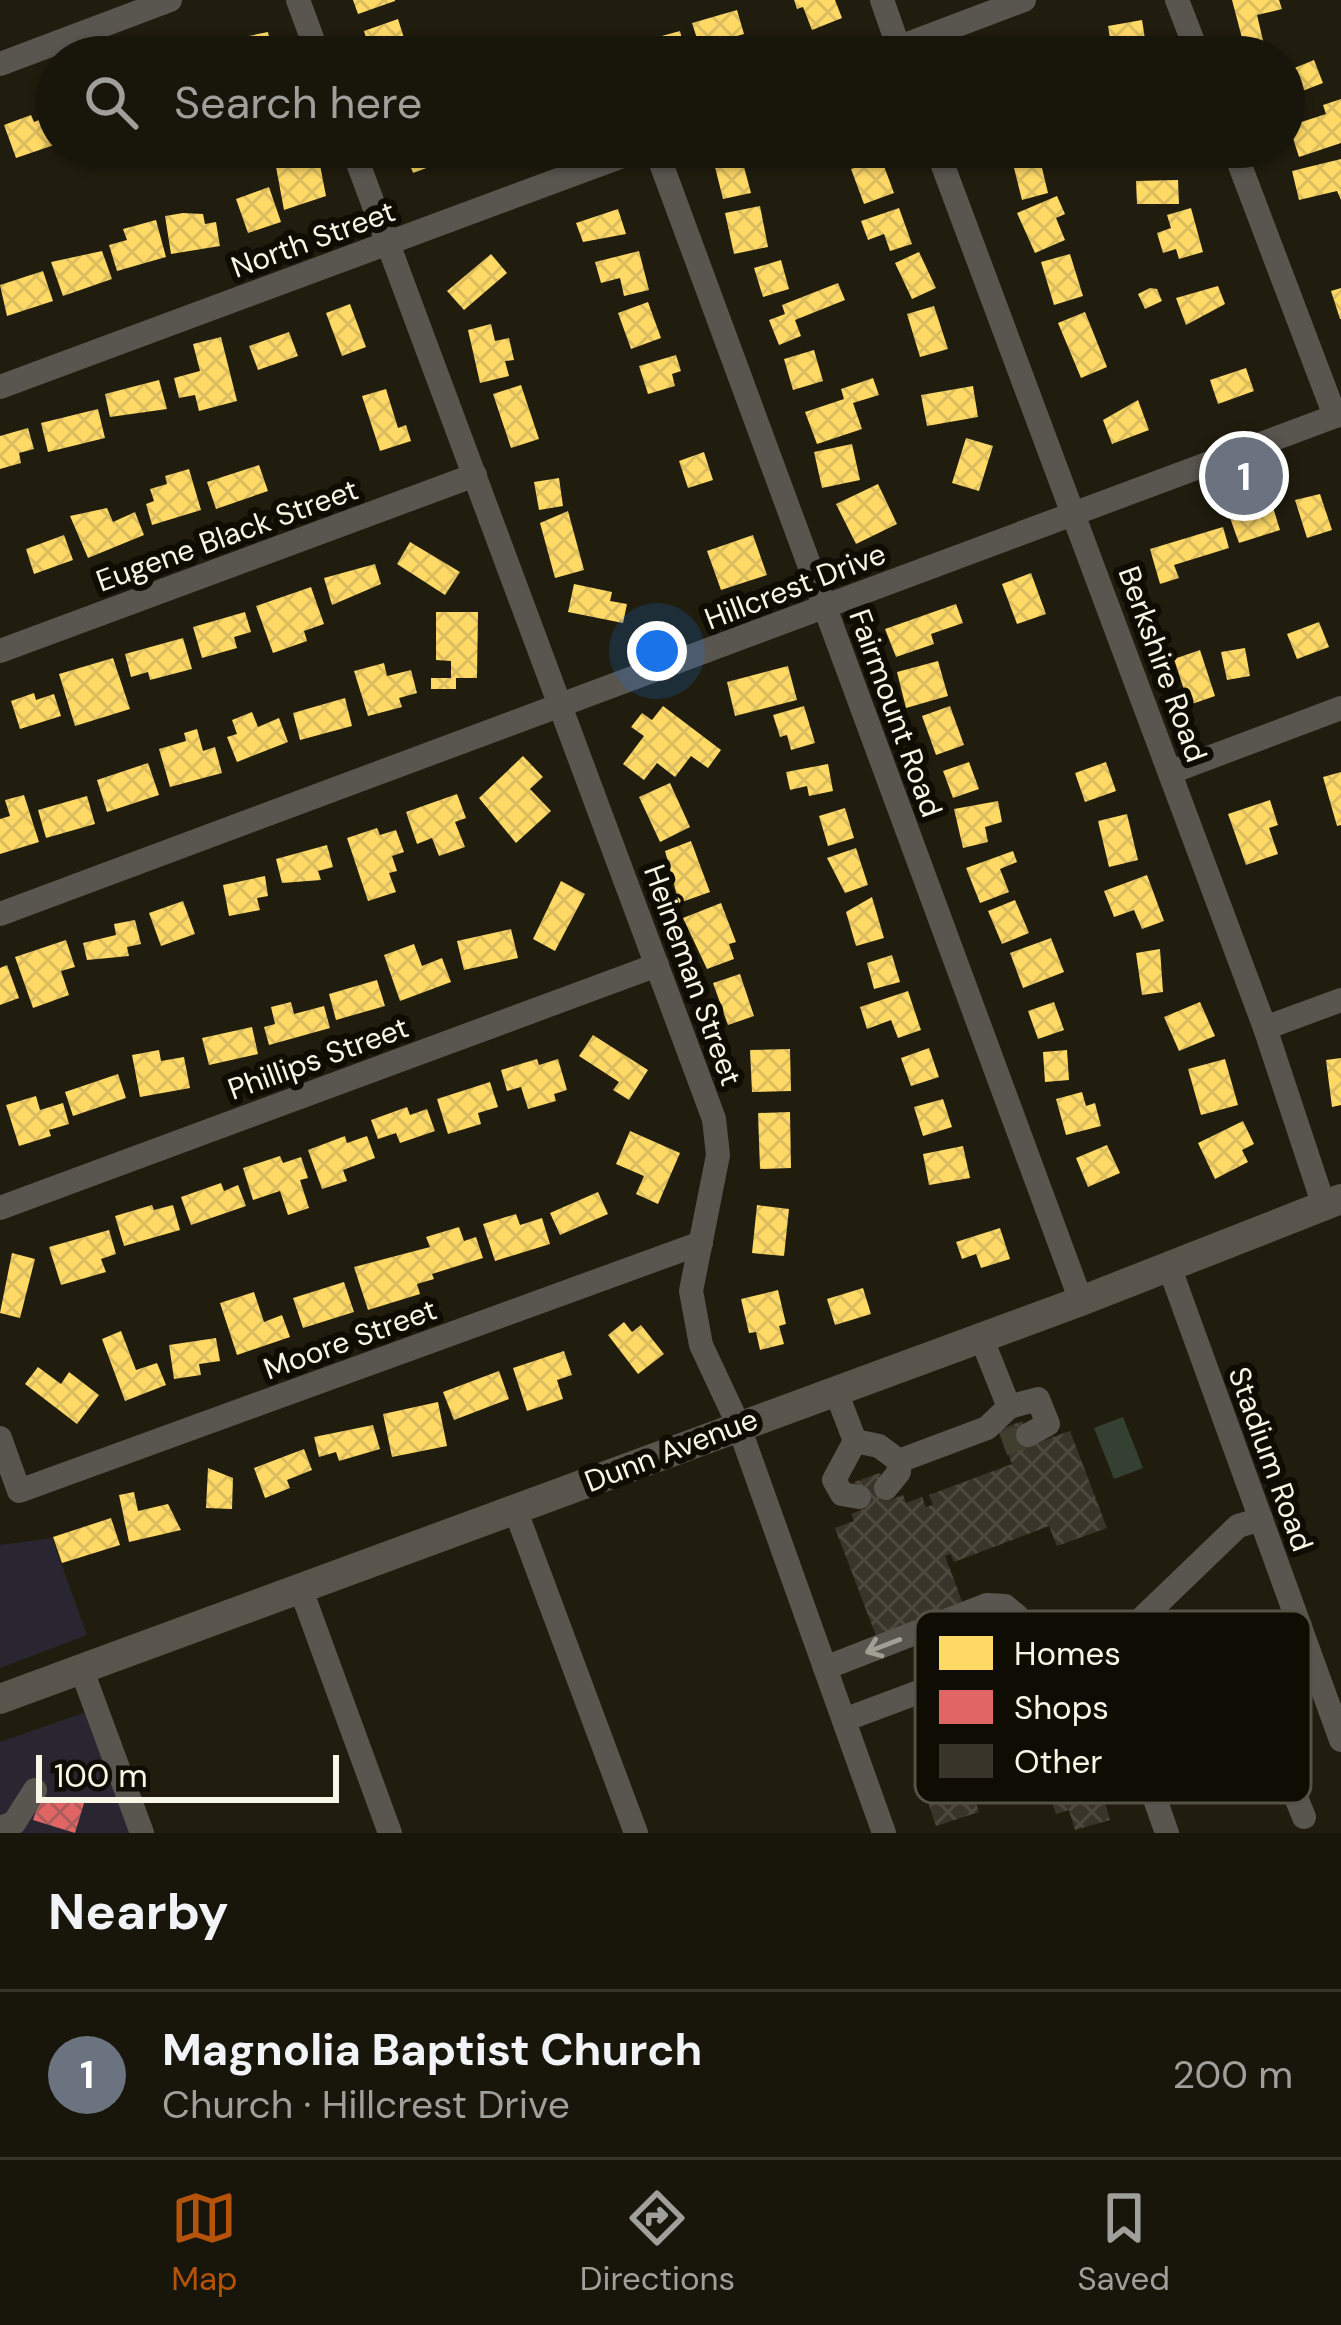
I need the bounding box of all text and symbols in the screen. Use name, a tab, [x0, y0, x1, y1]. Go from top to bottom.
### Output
search box	[36, 36, 1305, 168]
icon: search	[78, 69, 144, 135]
text: Search here	[174, 73, 422, 132]
street label: North Street	[226, 191, 400, 287]
pin: 1	[1205, 431, 1283, 521]
street label: Eugene Black Street	[91, 469, 363, 601]
street label: Hillcrest Drive	[699, 534, 891, 638]
street label: Berkshire Road	[1110, 561, 1216, 767]
street label: Fairmount Road	[840, 604, 952, 822]
your location	[627, 621, 687, 681]
street label: Heineman Street	[635, 859, 751, 1091]
street label: Phillips Street	[222, 1007, 414, 1109]
street label: Moore Street	[258, 1290, 442, 1388]
street label: Stadium Road	[1220, 1362, 1322, 1556]
street label: Dunn Avenue	[579, 1399, 763, 1501]
legend	[915, 1611, 1311, 1803]
text: Homes	[1014, 1632, 1121, 1675]
one-way arrow	[865, 1636, 902, 1658]
text: Shops	[1014, 1686, 1109, 1729]
text: Other	[1014, 1740, 1102, 1783]
scale bar	[36, 1749, 339, 1802]
text: 100 m	[54, 1754, 148, 1797]
text: Nearby	[48, 1878, 229, 1945]
text: Magnolia Baptist Church	[162, 2020, 702, 2079]
text: 1	[80, 2049, 94, 2100]
text: 200 m	[1172, 2049, 1293, 2100]
text: Church · Hillcrest Drive	[162, 2079, 570, 2130]
tab: Map	[171, 2185, 238, 2300]
tab: Directions	[580, 2185, 735, 2300]
tab: Saved	[1077, 2185, 1170, 2300]

